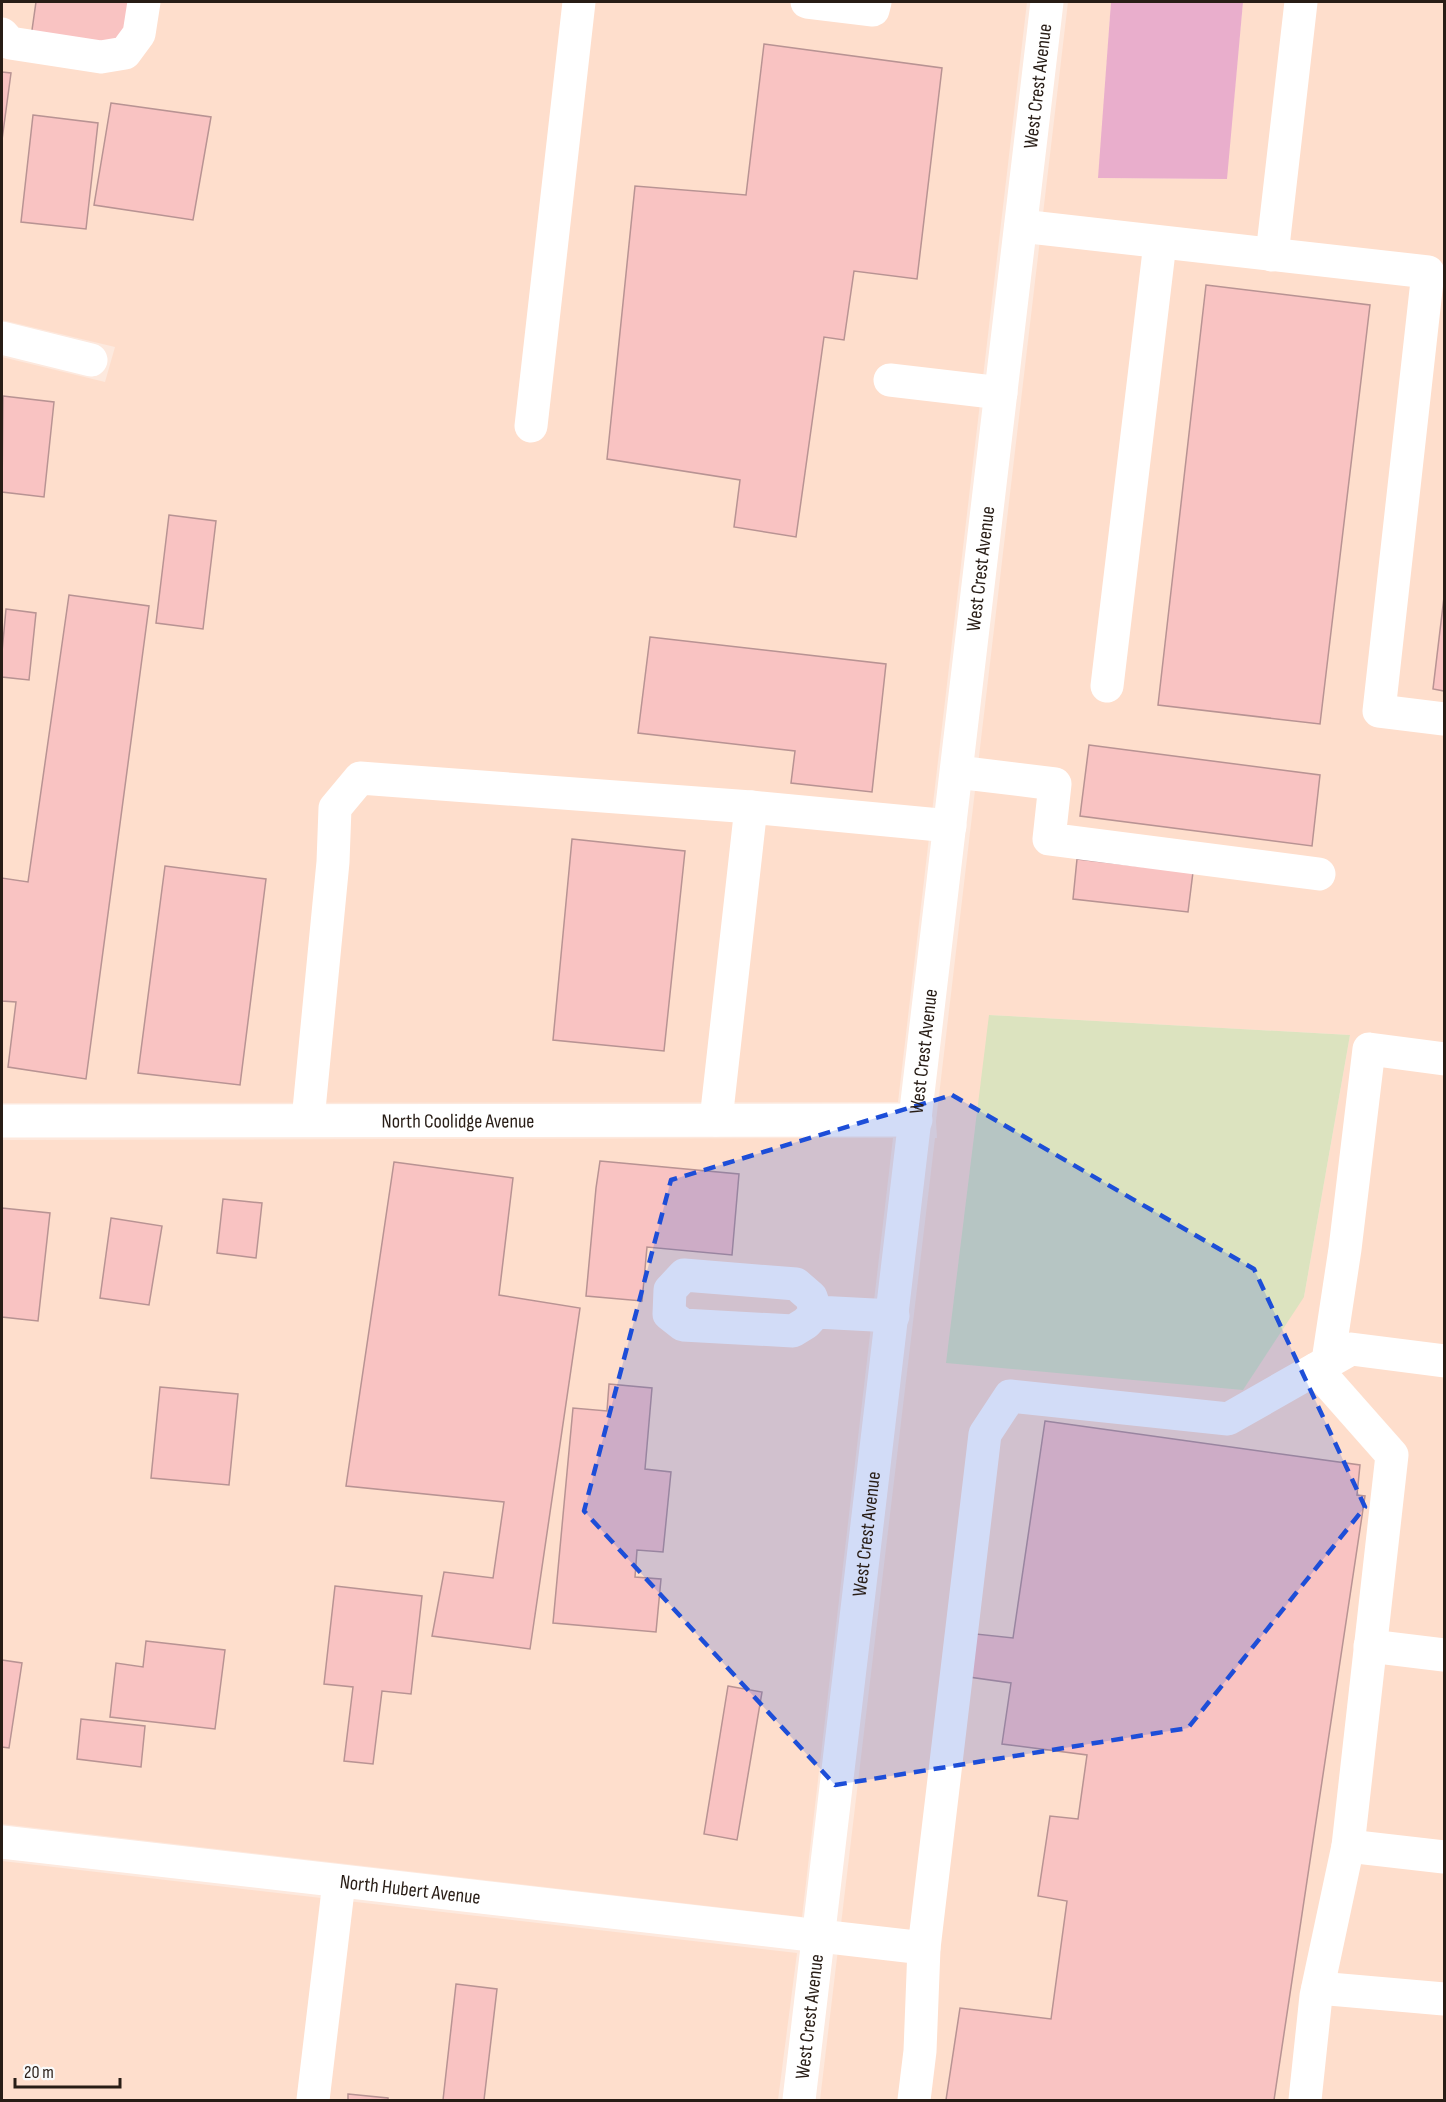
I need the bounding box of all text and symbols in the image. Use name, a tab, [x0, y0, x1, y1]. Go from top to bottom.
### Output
street label: West Crest Avenue	[1019, 22, 1057, 150]
street label: West Crest Avenue	[962, 505, 1000, 633]
street label: West Crest Avenue	[905, 988, 943, 1115]
street label: North Coolidge Avenue	[382, 1109, 534, 1134]
street label: West Crest Avenue	[848, 1470, 886, 1598]
street label: North Hubert Avenue	[339, 1870, 482, 1910]
street label: West Crest Avenue	[791, 1953, 829, 2081]
scale bar	[15, 2051, 120, 2089]
text: 20 m	[24, 2062, 54, 2083]

